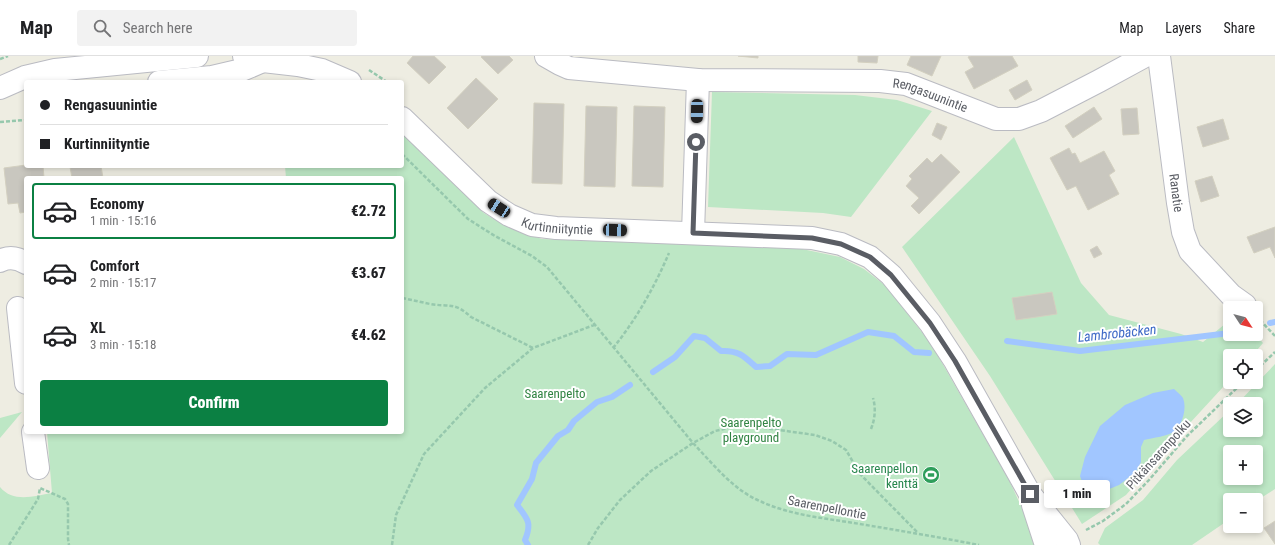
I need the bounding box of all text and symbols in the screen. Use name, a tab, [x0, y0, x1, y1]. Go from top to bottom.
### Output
search box	[77, 10, 357, 46]
text: Map	[20, 16, 53, 39]
icon: search	[91, 17, 113, 39]
text: Search here	[123, 19, 193, 37]
text: Map	[1119, 20, 1143, 36]
text: Layers	[1165, 20, 1202, 36]
text: Share	[1224, 20, 1255, 36]
street label: Rengasuunintie	[892, 76, 970, 115]
text: Rengasuunintie	[64, 96, 157, 114]
car	[691, 99, 703, 123]
route start	[687, 133, 705, 151]
text: Kurtinniityntie	[64, 135, 150, 153]
street label: Ranatie	[1166, 173, 1186, 213]
icon: car	[42, 193, 78, 229]
text: Economy	[90, 195, 144, 213]
car	[486, 196, 512, 220]
text: €2.72	[351, 202, 386, 220]
text: 1 min · 15:16	[90, 213, 156, 228]
street label: Kurtinniityntie	[519, 214, 593, 237]
car	[603, 224, 627, 236]
icon: car	[42, 255, 78, 291]
text: Comfort	[90, 257, 139, 275]
text: €3.67	[351, 264, 386, 282]
text: 2 min · 15:17	[90, 275, 156, 290]
north arrow	[1223, 301, 1263, 341]
map controls	[1223, 301, 1263, 533]
icon: car	[42, 317, 78, 353]
text: XL	[90, 319, 106, 337]
water label: Lambrobäcken	[1077, 321, 1157, 345]
text: €4.62	[351, 326, 386, 344]
text: 3 min · 15:18	[90, 337, 156, 352]
button: locate	[1223, 349, 1263, 389]
button: Confirm	[40, 380, 388, 426]
park label: Saarenpelto	[524, 386, 586, 401]
button: layers	[1223, 397, 1263, 437]
park label: Saarenpelto playground	[720, 415, 782, 445]
street label: Pitkänsaranpolku	[1123, 416, 1194, 492]
button: +	[1223, 445, 1263, 485]
place label: Saarenpellon kenttä	[851, 461, 918, 491]
sports icon: Saarenpellon kenttä	[921, 465, 941, 485]
callout: 1 min	[1044, 480, 1110, 508]
route end	[1021, 485, 1039, 503]
text: 1 min	[1063, 486, 1091, 501]
street label: Saarenpellontie	[786, 493, 867, 522]
button: −	[1223, 493, 1263, 533]

